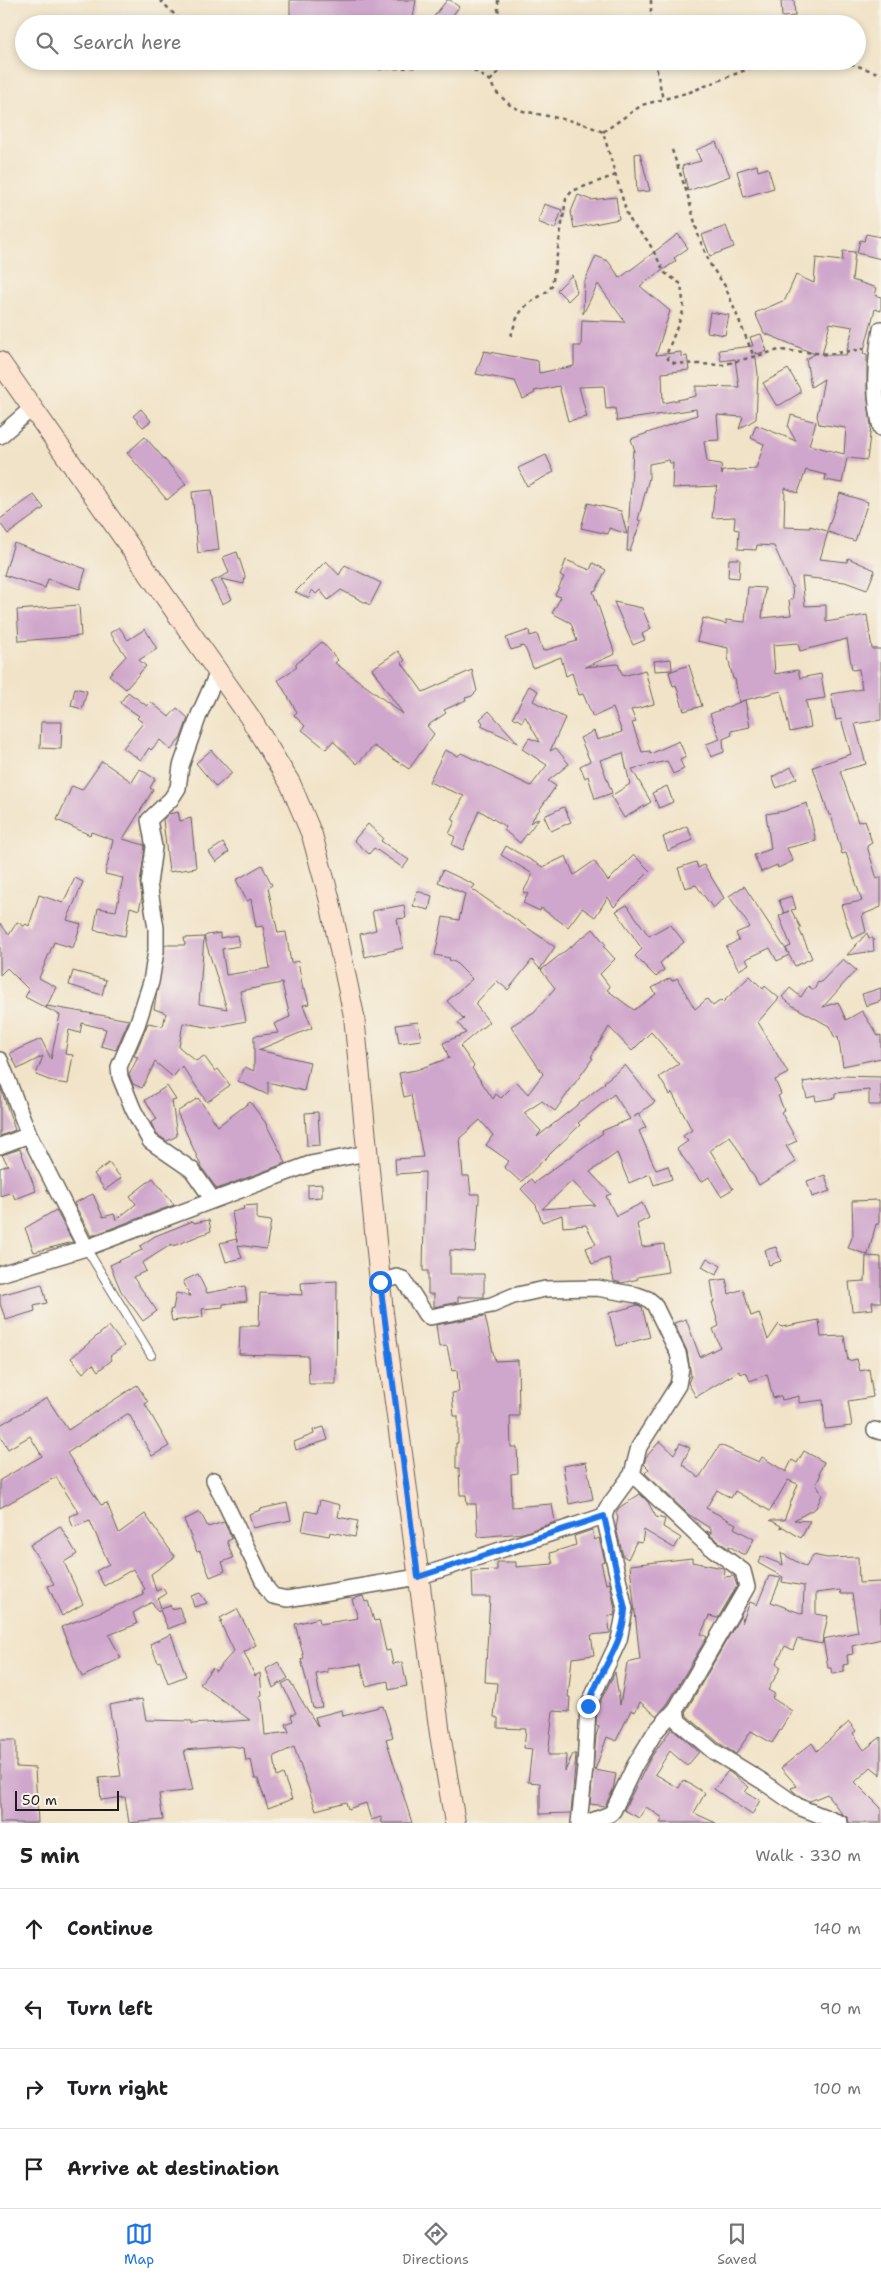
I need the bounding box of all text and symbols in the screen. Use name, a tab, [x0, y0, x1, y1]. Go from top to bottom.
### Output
search box	[15, 15, 866, 70]
icon: search	[33, 29, 61, 57]
text: Search here	[73, 30, 182, 55]
route start	[369, 1271, 392, 1294]
route end	[577, 1695, 600, 1718]
scale bar	[15, 1788, 119, 1811]
text: 50 m	[22, 1791, 57, 1809]
text: 5 min	[20, 1842, 80, 1870]
text: Walk · 330 m	[755, 1845, 861, 1866]
icon: ahead	[20, 1915, 48, 1943]
text: Continue	[67, 1916, 153, 1941]
text: 140 m	[814, 1918, 861, 1939]
icon: left	[20, 1995, 48, 2023]
text: Turn left	[67, 1996, 153, 2021]
text: 90 m	[820, 1998, 861, 2019]
icon: right	[20, 2075, 48, 2103]
text: Turn right	[67, 2076, 168, 2101]
text: 100 m	[813, 2078, 861, 2099]
icon: arrive	[20, 2155, 48, 2183]
text: Arrive at destination	[67, 2156, 279, 2181]
tab: Map	[124, 2220, 154, 2268]
tab: Directions	[402, 2220, 469, 2268]
tab: Saved	[717, 2220, 757, 2268]

